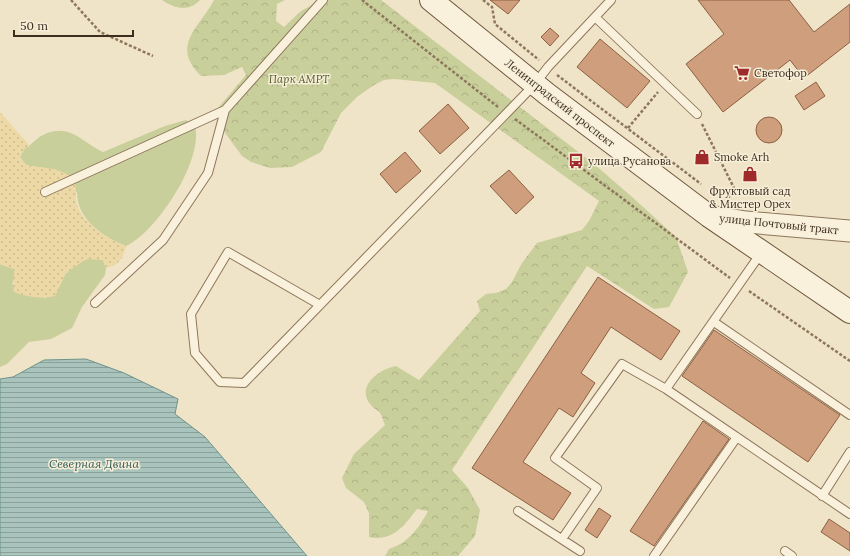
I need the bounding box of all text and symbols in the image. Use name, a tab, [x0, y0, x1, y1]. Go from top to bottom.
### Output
scale bar	[14, 12, 133, 38]
text: 50 m	[20, 18, 48, 33]
street label: Ленинградский проспект	[502, 56, 618, 151]
supermarket icon: Светофор	[733, 64, 751, 82]
place label: Светофор	[754, 66, 807, 80]
park label: Парк АМРТ	[269, 72, 329, 86]
shop icon: Smoke Arh	[693, 148, 711, 166]
place label: Smoke Arh	[714, 150, 770, 164]
bus stop icon: улица Русанова	[567, 152, 585, 170]
place label: улица Русанова	[588, 154, 671, 168]
shop icon: Фруктовый сад & Мистер Орех	[741, 165, 759, 183]
place label: Фруктовый сад & Мистер Орех	[709, 184, 791, 211]
street label: улица Почтовый тракт	[719, 211, 840, 237]
water label: Северная Двина	[49, 456, 140, 471]

